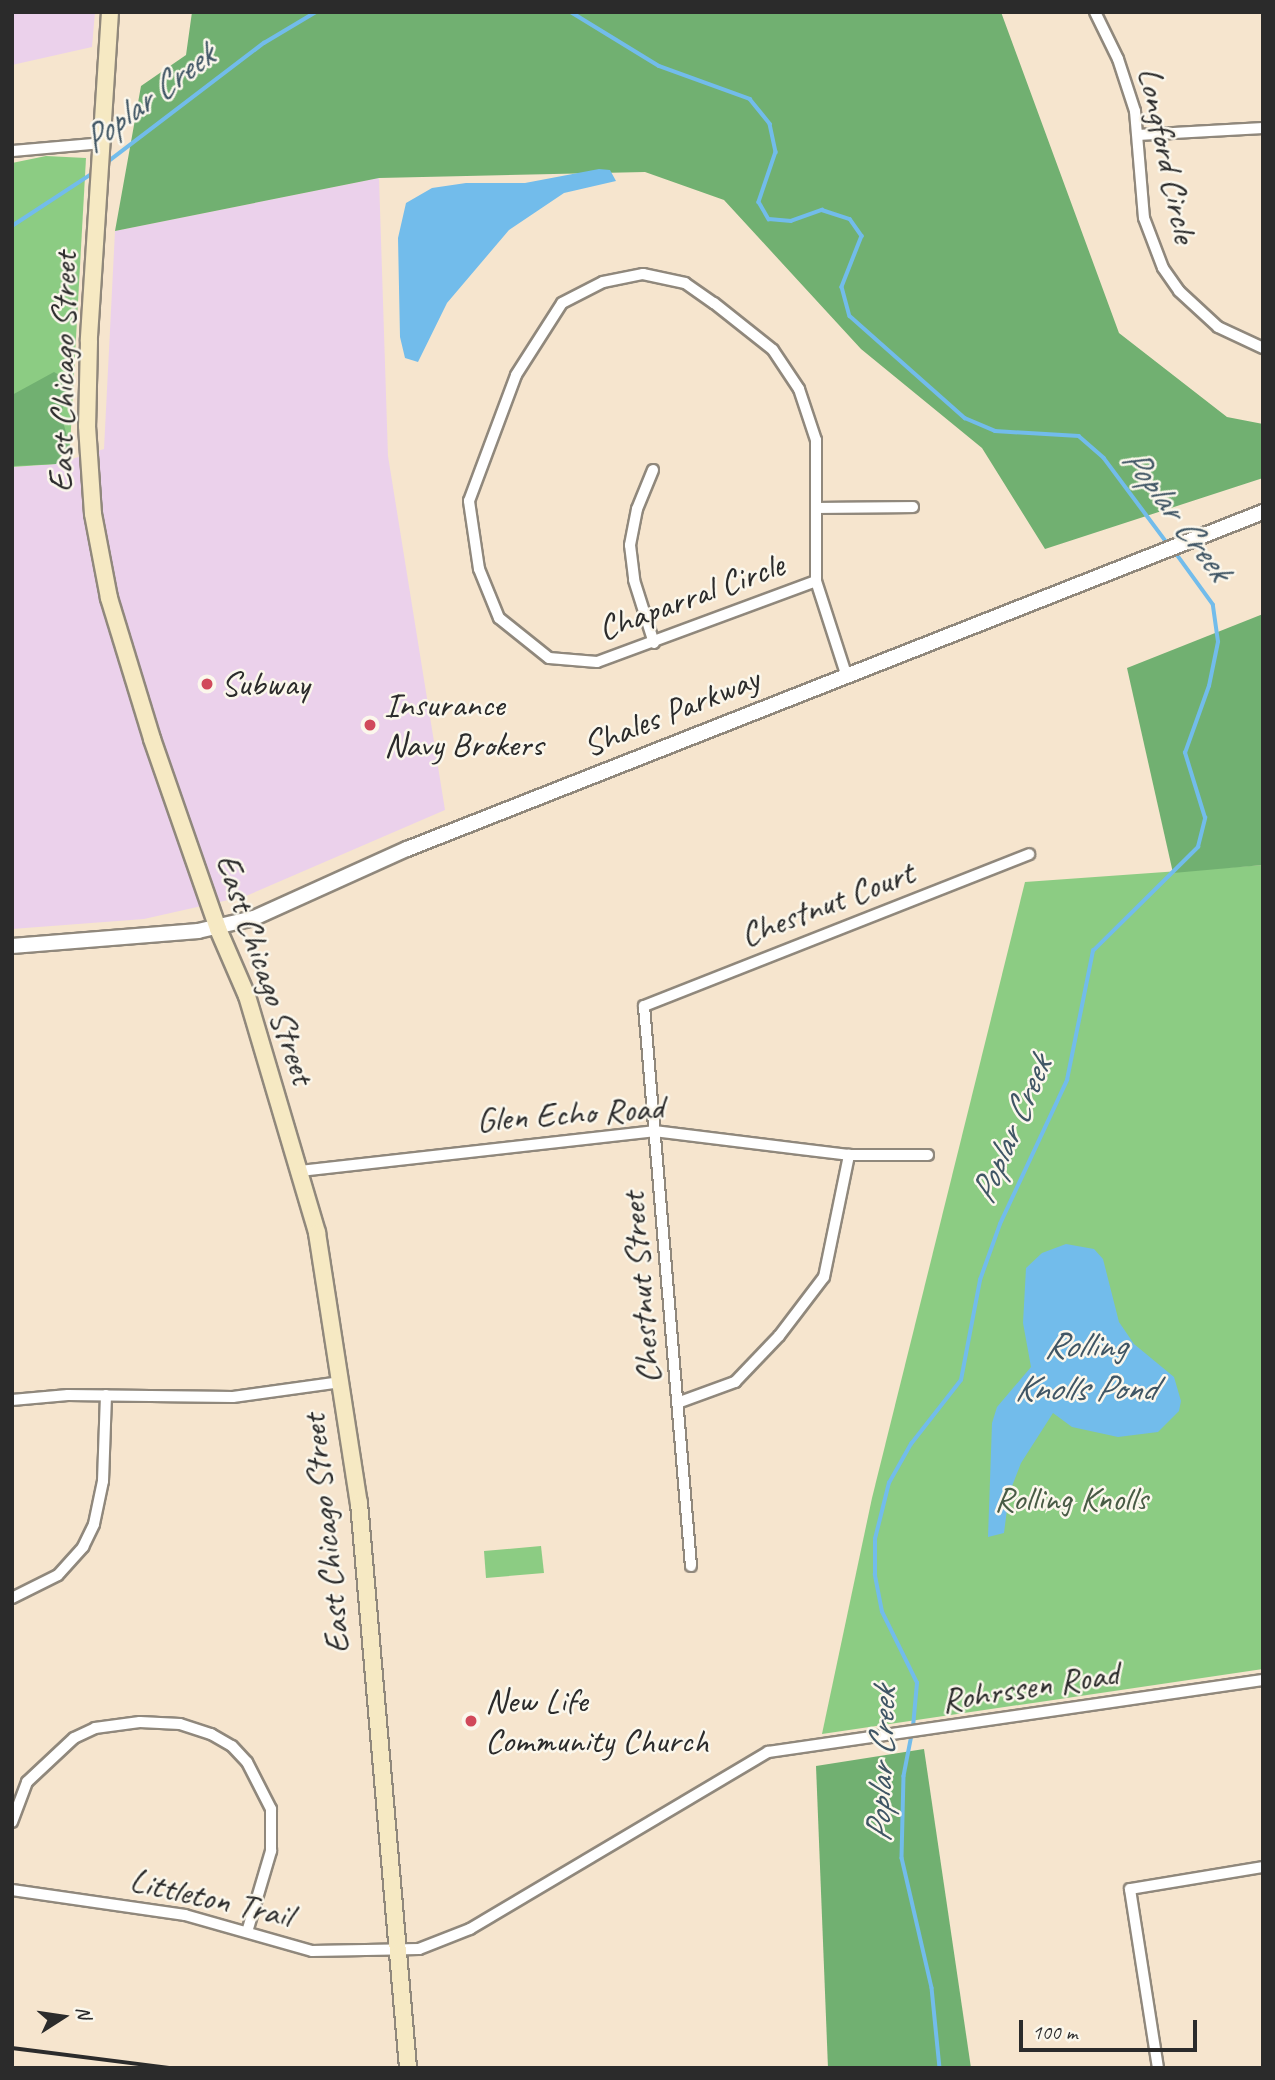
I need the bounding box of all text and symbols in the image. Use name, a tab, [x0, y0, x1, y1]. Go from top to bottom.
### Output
water label: Poplar Creek	[73, 34, 223, 162]
street label: Longford Circle	[1128, 64, 1206, 246]
street label: East Chicago Street	[40, 251, 86, 493]
water label: Poplar Creek	[1113, 439, 1241, 589]
street label: Chaparral Circle	[592, 544, 790, 650]
street label: Shales Parkway	[577, 658, 765, 766]
place label: Subway	[221, 663, 309, 705]
marker: Subway	[199, 676, 215, 692]
place label: Insurance Navy Brokers	[384, 684, 543, 766]
marker: Insurance Navy Brokers	[362, 717, 378, 733]
street label: East Chicago Street	[206, 848, 324, 1090]
street label: Chestnut Court	[734, 852, 920, 956]
water label: Poplar Creek	[960, 1050, 1062, 1210]
street label: Glen Echo Road	[476, 1087, 664, 1141]
street label: Chestnut Street	[612, 1190, 670, 1386]
water label: Rolling Knolls Pond	[1014, 1324, 1156, 1411]
street label: East Chicago Street	[293, 1412, 359, 1656]
park label: Rolling Knolls	[994, 1478, 1148, 1520]
street label: Rohrssen Road	[939, 1652, 1121, 1722]
place label: New Life Community Church	[485, 1680, 710, 1762]
water label: Poplar Creek	[856, 1687, 906, 1843]
marker: New Life Community Church	[463, 1713, 479, 1729]
street label: Littleton Trail	[126, 1859, 296, 1937]
north arrow	[28, 1982, 98, 2052]
text: N	[71, 2004, 97, 2021]
scale bar	[1023, 2007, 1202, 2050]
text: 100 m	[1032, 2019, 1077, 2045]

